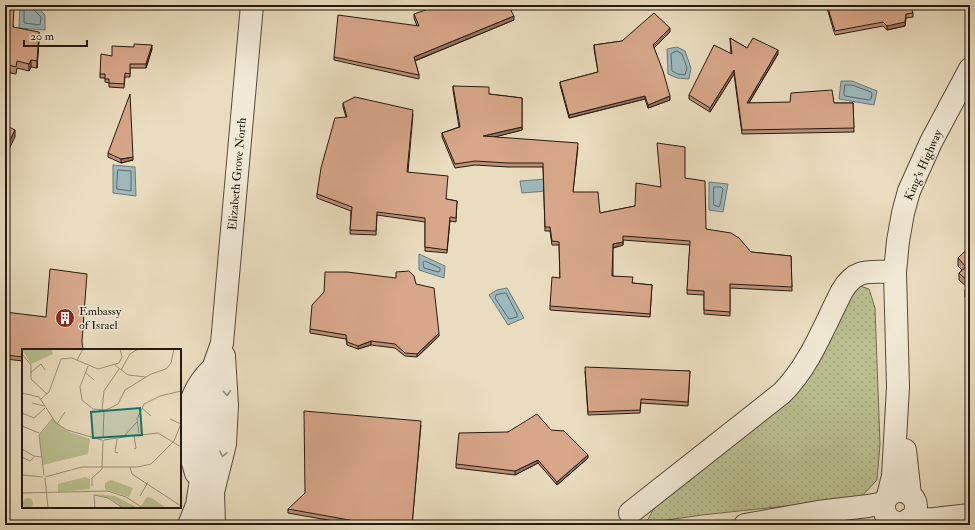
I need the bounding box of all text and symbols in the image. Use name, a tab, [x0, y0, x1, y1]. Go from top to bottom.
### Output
scale bar	[24, 22, 87, 48]
text: 20 m	[30, 29, 55, 44]
street label: Elizabeth Grove North	[225, 116, 250, 231]
street label: King's Highway	[901, 127, 946, 203]
place label: Embassy of Israel	[79, 304, 122, 333]
building icon: Embassy of Israel	[54, 307, 76, 329]
inset map	[22, 349, 181, 508]
one-way arrow	[222, 390, 231, 396]
one-way arrow	[220, 450, 228, 457]

